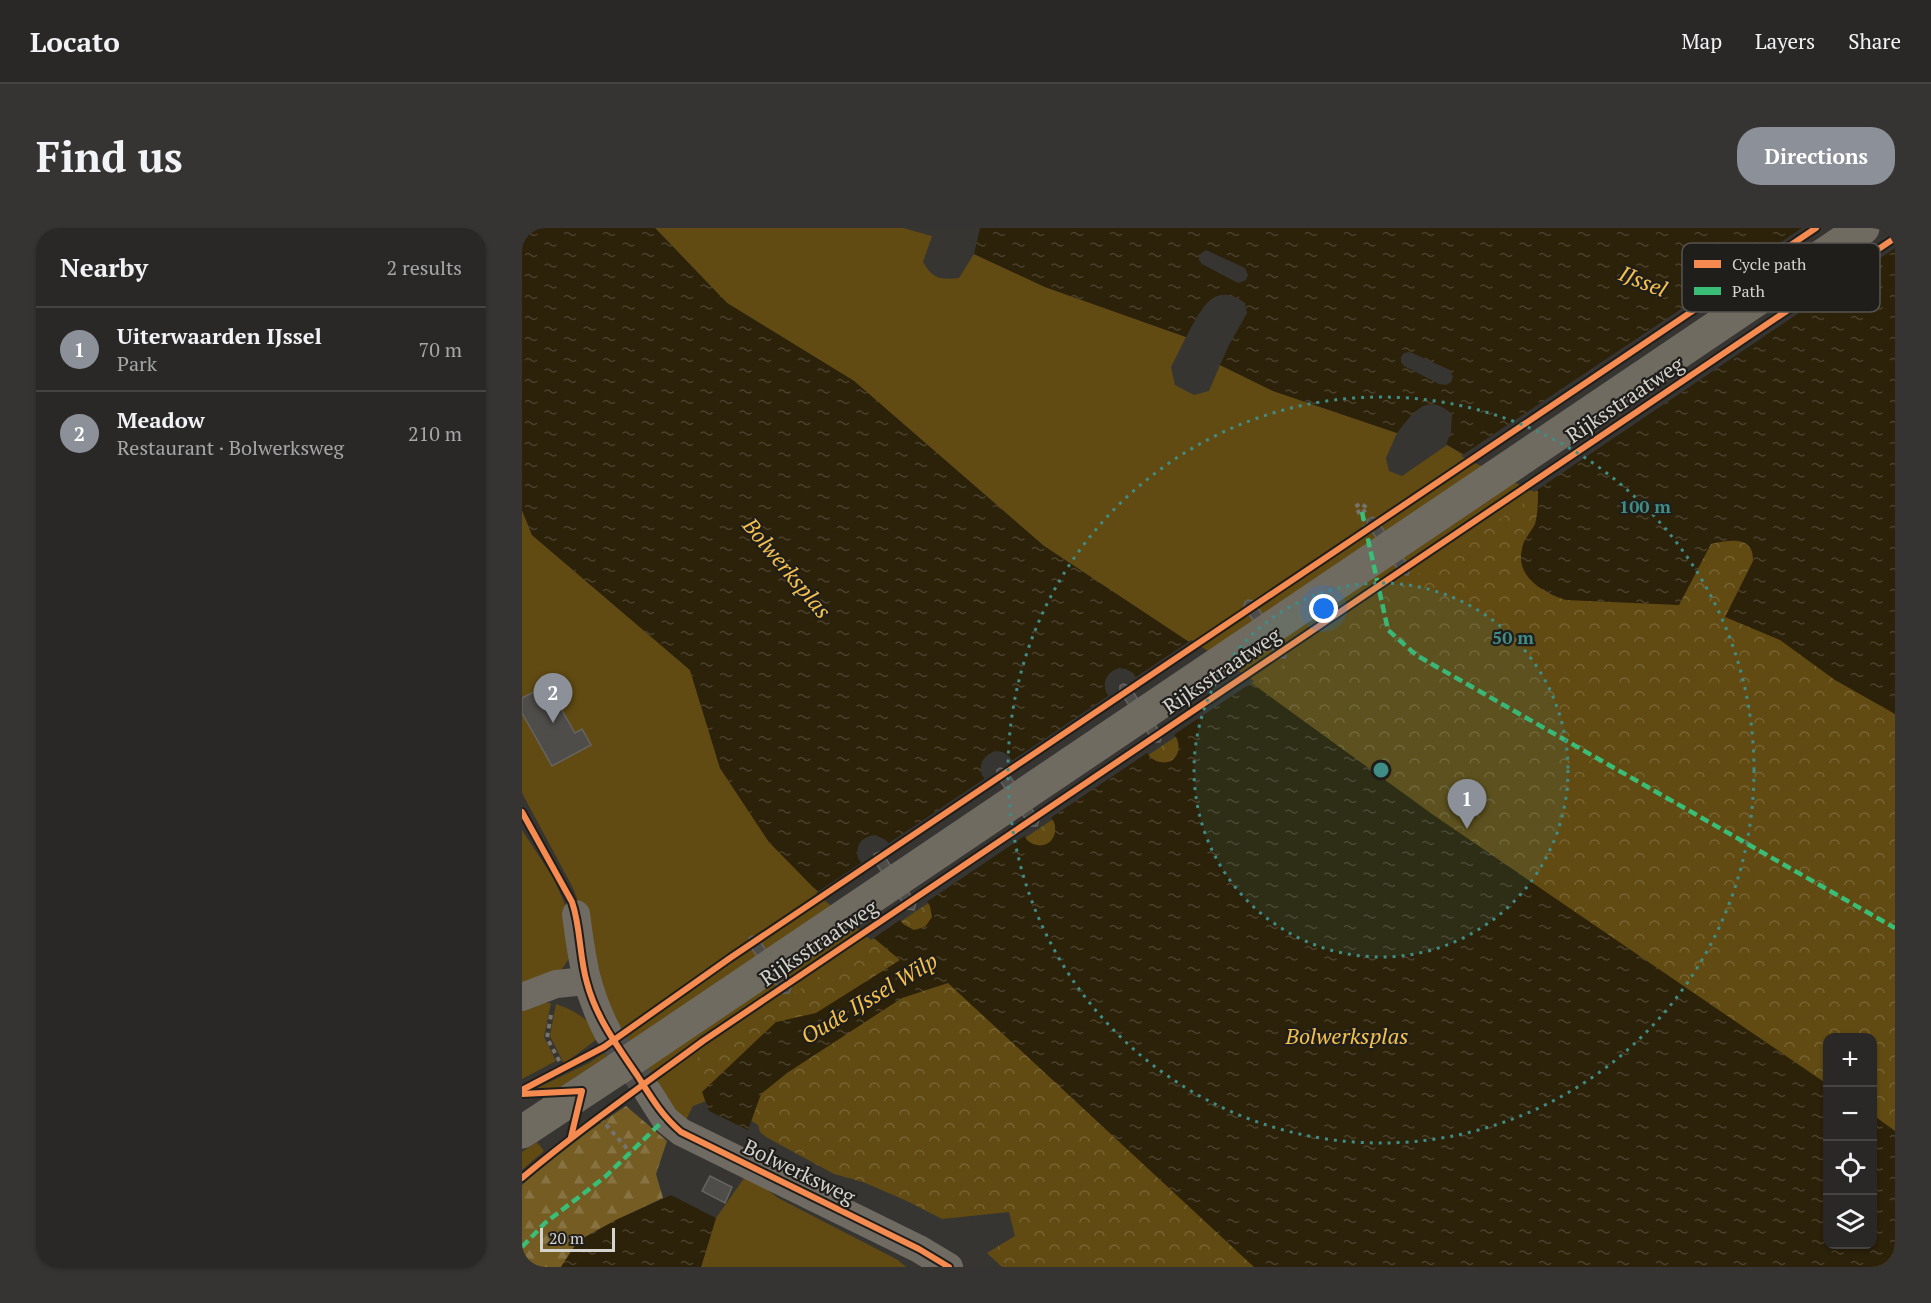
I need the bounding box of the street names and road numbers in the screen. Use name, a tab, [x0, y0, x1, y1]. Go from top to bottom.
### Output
street label: Rijksstraatweg	[1560, 349, 1690, 449]
street label: Rijksstraatweg	[1157, 620, 1287, 720]
street label: Rijksstraatweg	[754, 892, 884, 992]
street label: Bolwerksweg	[739, 1132, 861, 1211]

